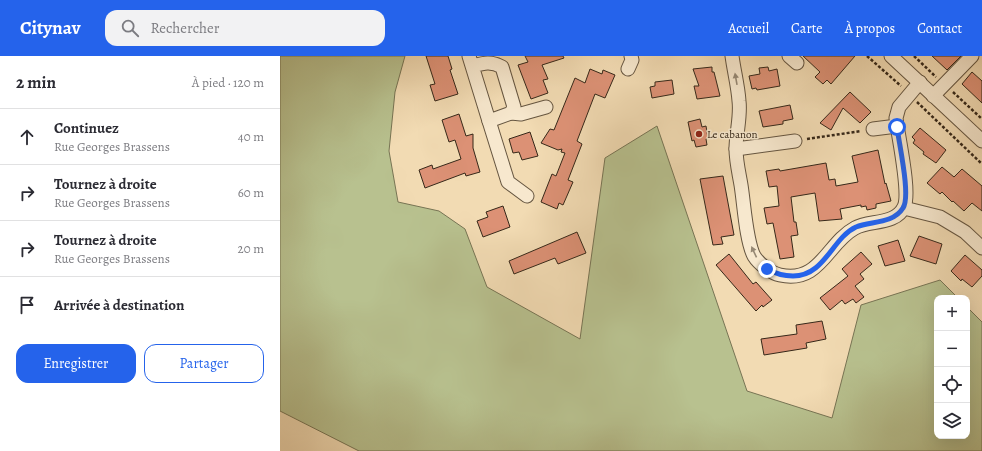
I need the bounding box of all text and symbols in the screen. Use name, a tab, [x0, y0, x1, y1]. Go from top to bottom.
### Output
search box	[105, 10, 385, 46]
text: Citynav	[20, 15, 81, 41]
icon: search	[119, 17, 141, 39]
text: Rechercher	[151, 18, 219, 38]
text: Accueil	[728, 19, 769, 38]
text: Carte	[791, 19, 823, 38]
text: À propos	[845, 19, 895, 38]
text: Contact	[917, 19, 962, 38]
text: 2 min	[16, 71, 56, 94]
one-way arrow	[733, 73, 739, 85]
text: À pied · 120 m	[192, 74, 264, 91]
text: Continuez	[54, 118, 119, 138]
route start	[888, 118, 906, 136]
icon: ahead	[16, 126, 38, 148]
place label: Le cabanon	[707, 127, 758, 142]
text: 40 m	[238, 128, 264, 145]
marker: Le cabanon	[694, 129, 704, 139]
text: Rue Georges Brassens	[54, 138, 170, 155]
text: Tournez à droite	[54, 174, 157, 194]
icon: right	[16, 182, 38, 204]
text: 60 m	[238, 184, 264, 201]
text: Rue Georges Brassens	[54, 194, 170, 211]
text: Tournez à droite	[54, 230, 157, 250]
icon: right	[16, 238, 38, 260]
text: 20 m	[238, 240, 264, 257]
one-way arrow	[750, 246, 757, 258]
text: Rue Georges Brassens	[54, 250, 170, 267]
route end	[758, 260, 776, 278]
icon: arrive	[16, 294, 38, 316]
text: Arrivée à destination	[54, 295, 185, 315]
map controls	[934, 295, 970, 439]
button: +	[934, 295, 970, 331]
button: −	[934, 331, 970, 367]
button: Enregistrer	[16, 344, 136, 383]
button: Partager	[144, 344, 264, 383]
button: locate	[934, 367, 970, 403]
button: layers	[934, 403, 970, 439]

